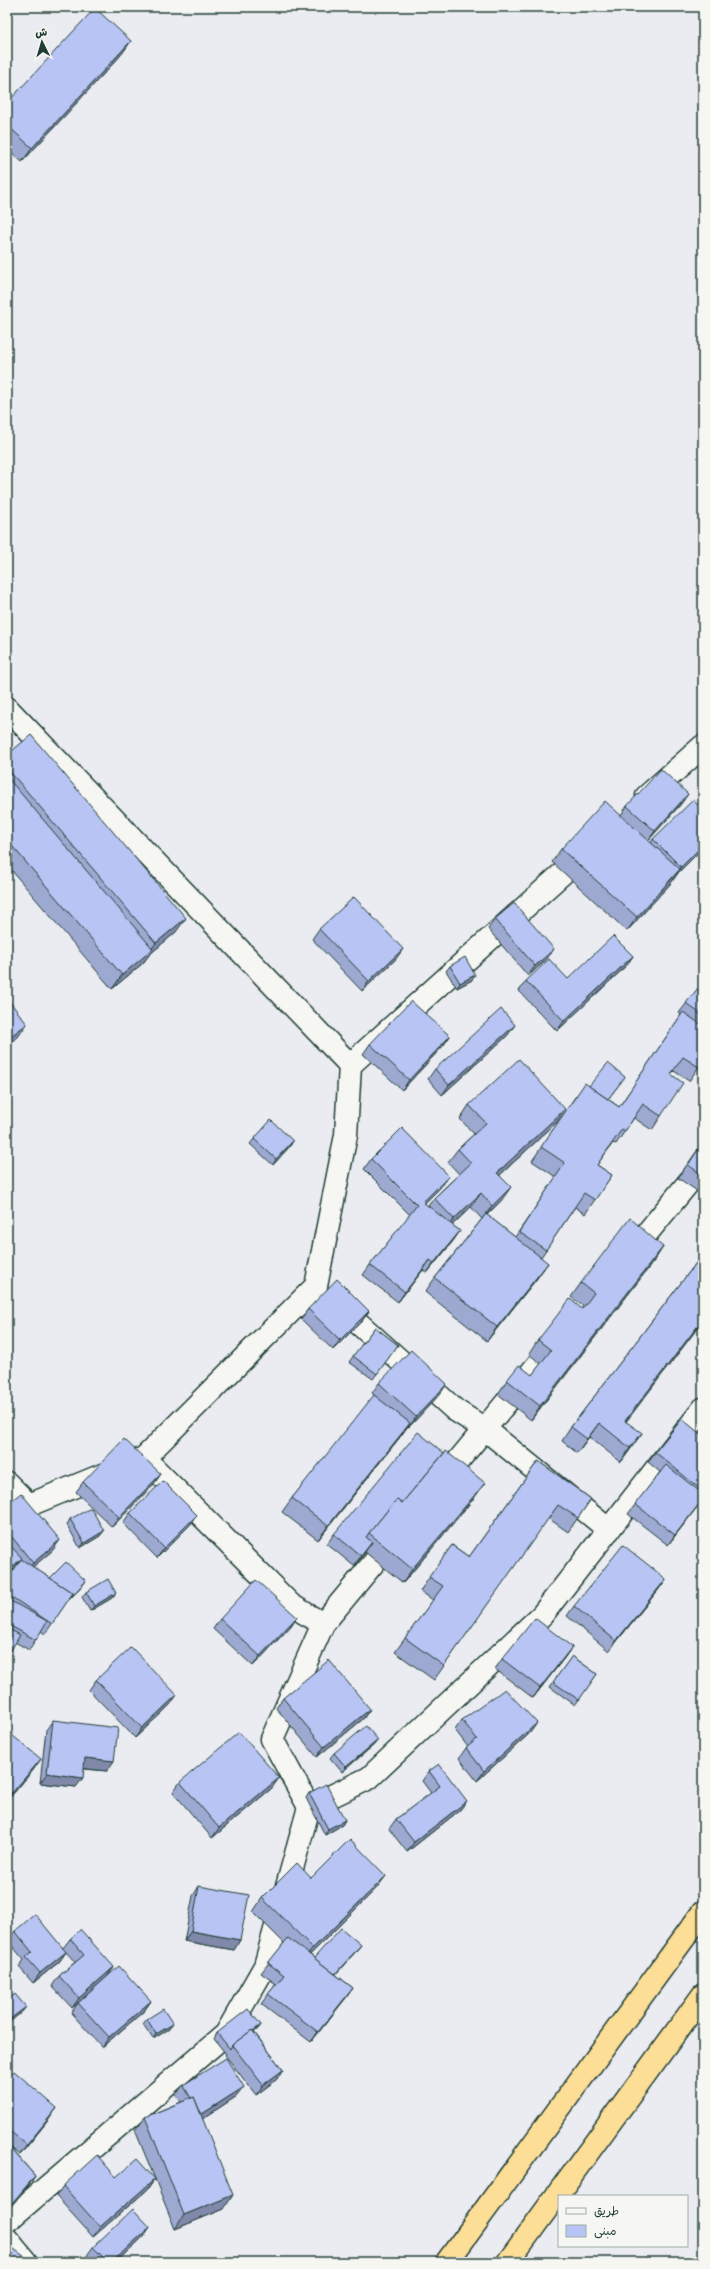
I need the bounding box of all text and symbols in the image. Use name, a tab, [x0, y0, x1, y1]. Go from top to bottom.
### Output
north arrow	[22, 22, 62, 62]
text: ش	[35, 26, 48, 40]
legend	[558, 2195, 688, 2247]
text: طريق	[594, 2204, 619, 2219]
text: مبنى	[594, 2224, 617, 2239]

